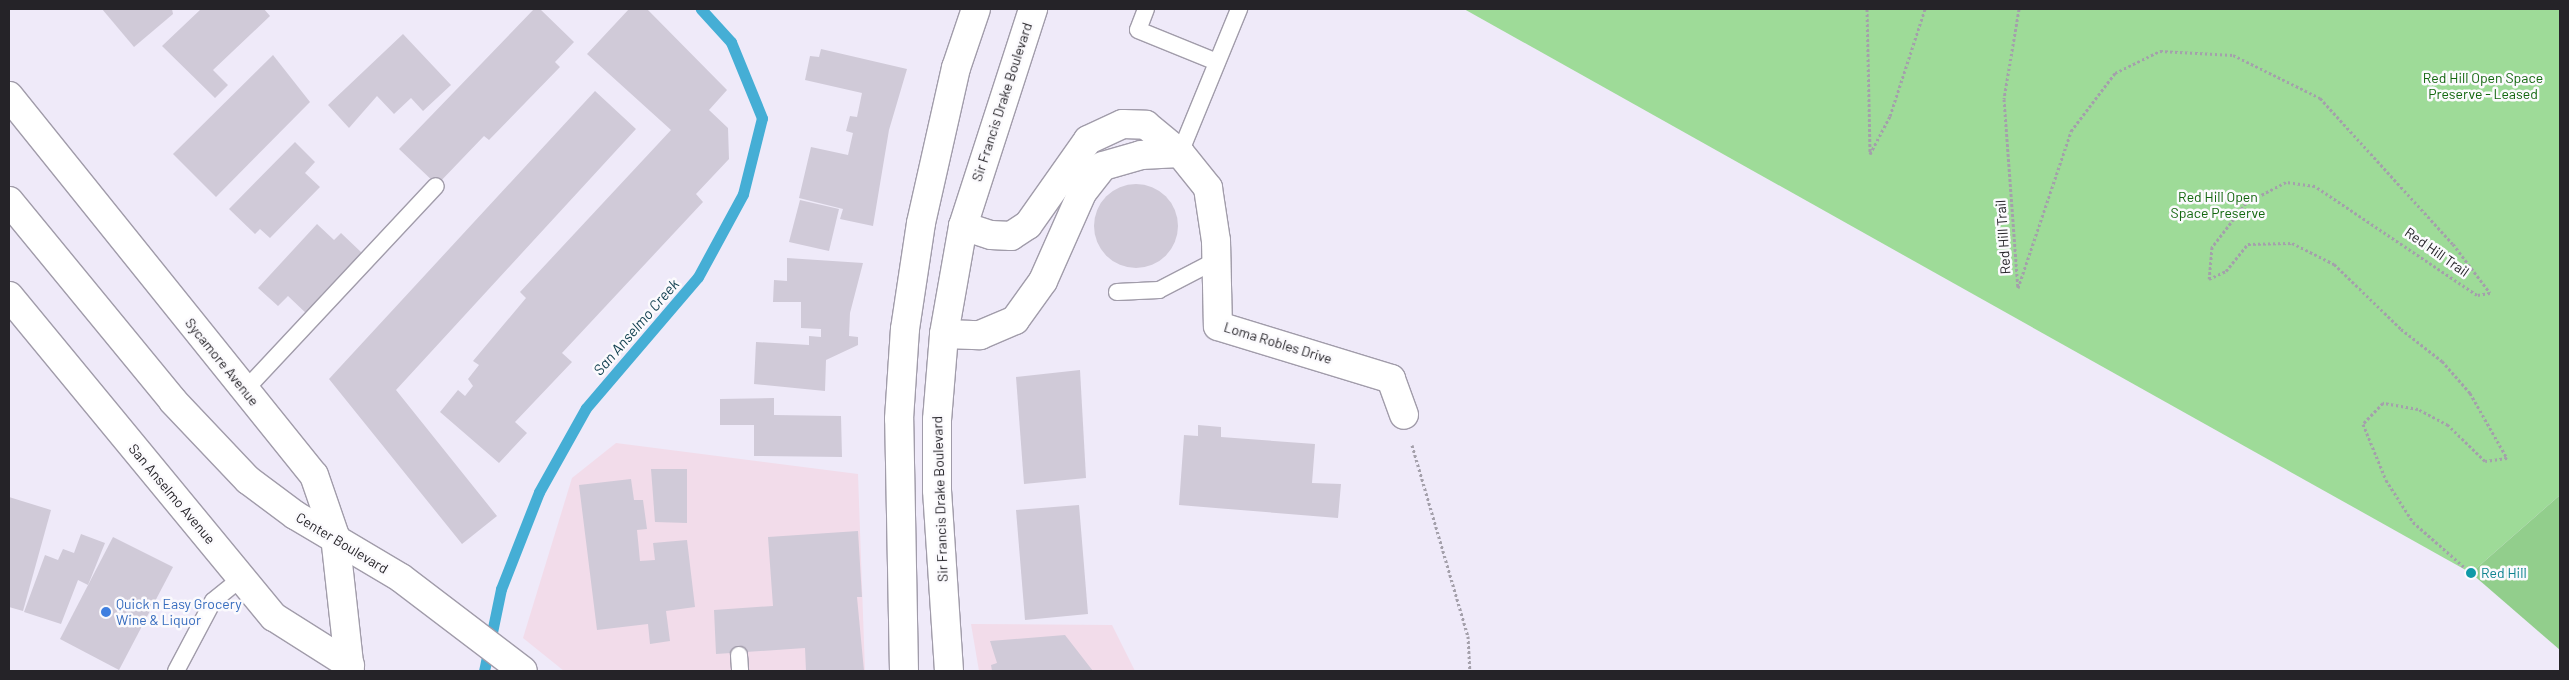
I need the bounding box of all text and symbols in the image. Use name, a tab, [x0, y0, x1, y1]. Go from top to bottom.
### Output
street label: Sir Francis Drake Boulevard	[968, 20, 1036, 184]
park label: Red Hill Open Space Preserve - Leased	[2423, 70, 2543, 102]
park label: Red Hill Open Space Preserve	[2171, 189, 2265, 222]
street label: Red Hill Trail	[1992, 199, 2014, 275]
street label: Red Hill Trail	[2402, 224, 2472, 280]
water label: San Anselmo Creek	[589, 275, 683, 379]
street label: Sycamore Avenue	[182, 315, 262, 409]
street label: Loma Robles Drive	[1222, 319, 1334, 367]
street label: Sir Francis Drake Boulevard	[929, 416, 951, 582]
street label: San Anselmo Avenue	[125, 441, 219, 547]
street label: Center Boulevard	[293, 509, 391, 577]
place label: Red Hill	[2481, 565, 2527, 581]
marker: Red Hill	[2465, 567, 2477, 579]
place label: Quick n Easy Grocery Wine & Liquor	[116, 596, 242, 628]
marker: Quick n Easy Grocery Wine & Liquor	[100, 606, 112, 618]

